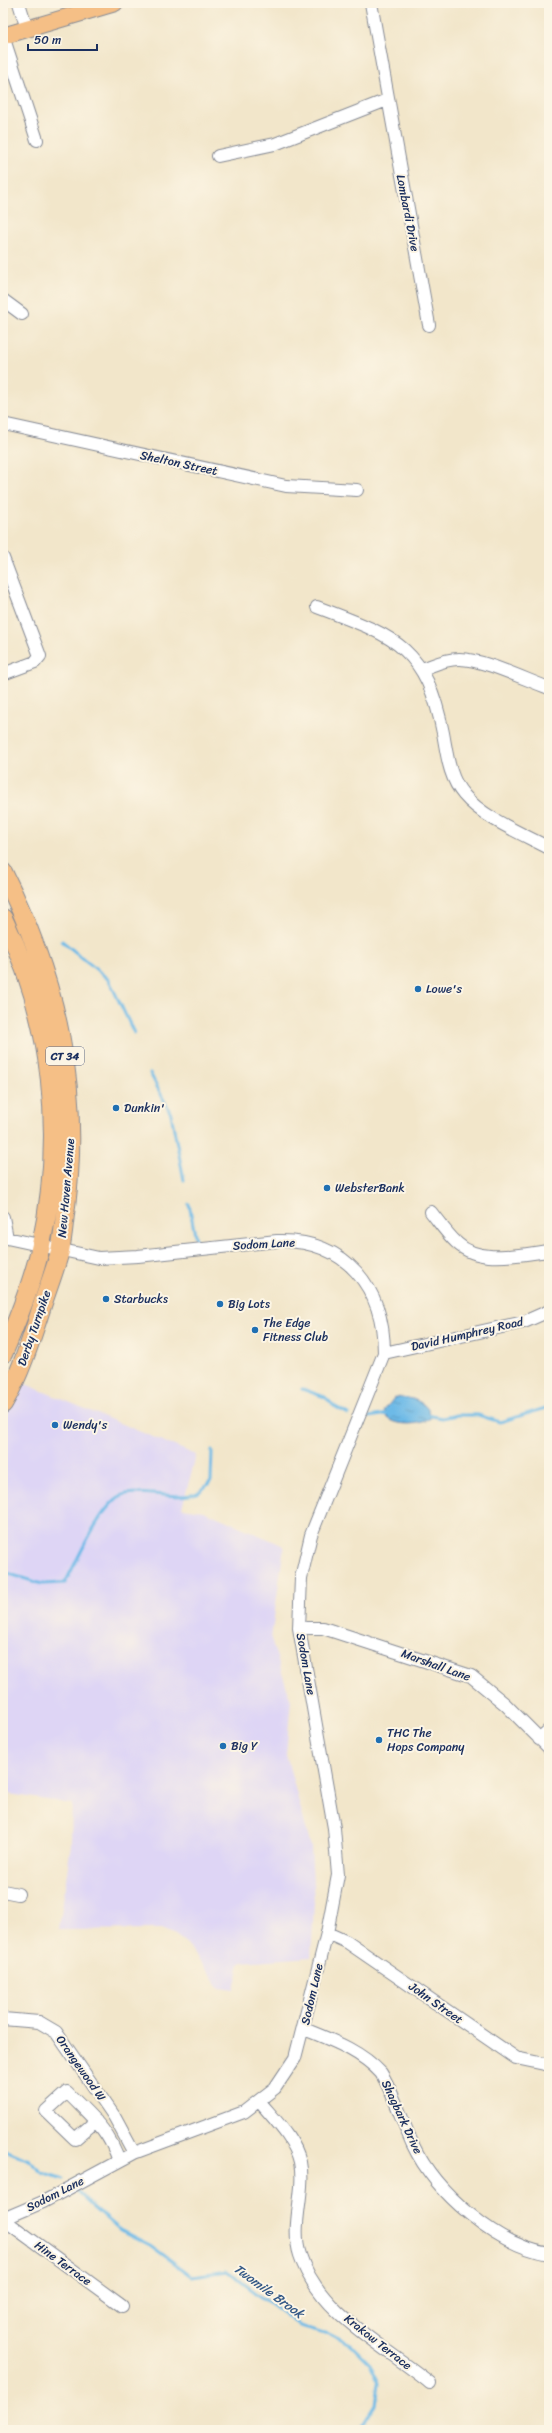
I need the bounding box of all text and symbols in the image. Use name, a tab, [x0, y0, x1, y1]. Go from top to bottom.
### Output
scale bar	[28, 26, 97, 52]
text: 50 m	[34, 29, 61, 51]
street label: Lombardi Drive	[390, 173, 426, 253]
street label: Shelton Street	[138, 444, 220, 482]
place label: Lowe's	[426, 978, 463, 1000]
marker: Lowe's	[413, 984, 423, 994]
road number: CT 34	[46, 1047, 84, 1065]
place label: Dunkin'	[124, 1097, 165, 1119]
marker: Dunkin'	[111, 1103, 121, 1113]
street label: New Haven Avenue	[51, 1137, 81, 1239]
place label: WebsterBank	[335, 1177, 405, 1199]
marker: WebsterBank	[322, 1183, 332, 1193]
street label: Sodom Lane	[232, 1231, 296, 1257]
street label: Derby Turnpike	[11, 1287, 57, 1369]
place label: Starbucks	[114, 1288, 168, 1310]
place label: Big Lots	[228, 1293, 270, 1315]
marker: Starbucks	[101, 1294, 111, 1304]
marker: Big Lots	[215, 1299, 225, 1309]
street label: David Humphrey Road	[409, 1310, 526, 1358]
place label: The Edge Fitness Club	[263, 1312, 329, 1348]
marker: The Edge Fitness Club	[250, 1325, 260, 1335]
place label: Wendy's	[63, 1414, 108, 1436]
marker: Wendy's	[50, 1420, 60, 1430]
street label: Sodom Lane	[290, 1631, 322, 1697]
street label: Marshall Lane	[398, 1642, 474, 1688]
place label: THC The Hops Company	[387, 1722, 465, 1758]
place label: Big Y	[231, 1735, 258, 1757]
marker: THC The Hops Company	[374, 1735, 384, 1745]
marker: Big Y	[218, 1741, 228, 1751]
street label: Sodom Lane	[294, 1961, 330, 2027]
street label: John Street	[403, 1975, 468, 2030]
street label: Orangewood W	[50, 2030, 112, 2106]
street label: Shagbark Drive	[375, 2076, 429, 2158]
street label: Sodom Lane	[22, 2170, 88, 2218]
street label: Hine Terrace	[30, 2235, 96, 2291]
water label: Twomile Brook	[229, 2258, 311, 2326]
street label: Krakow Terrace	[339, 2308, 417, 2376]

